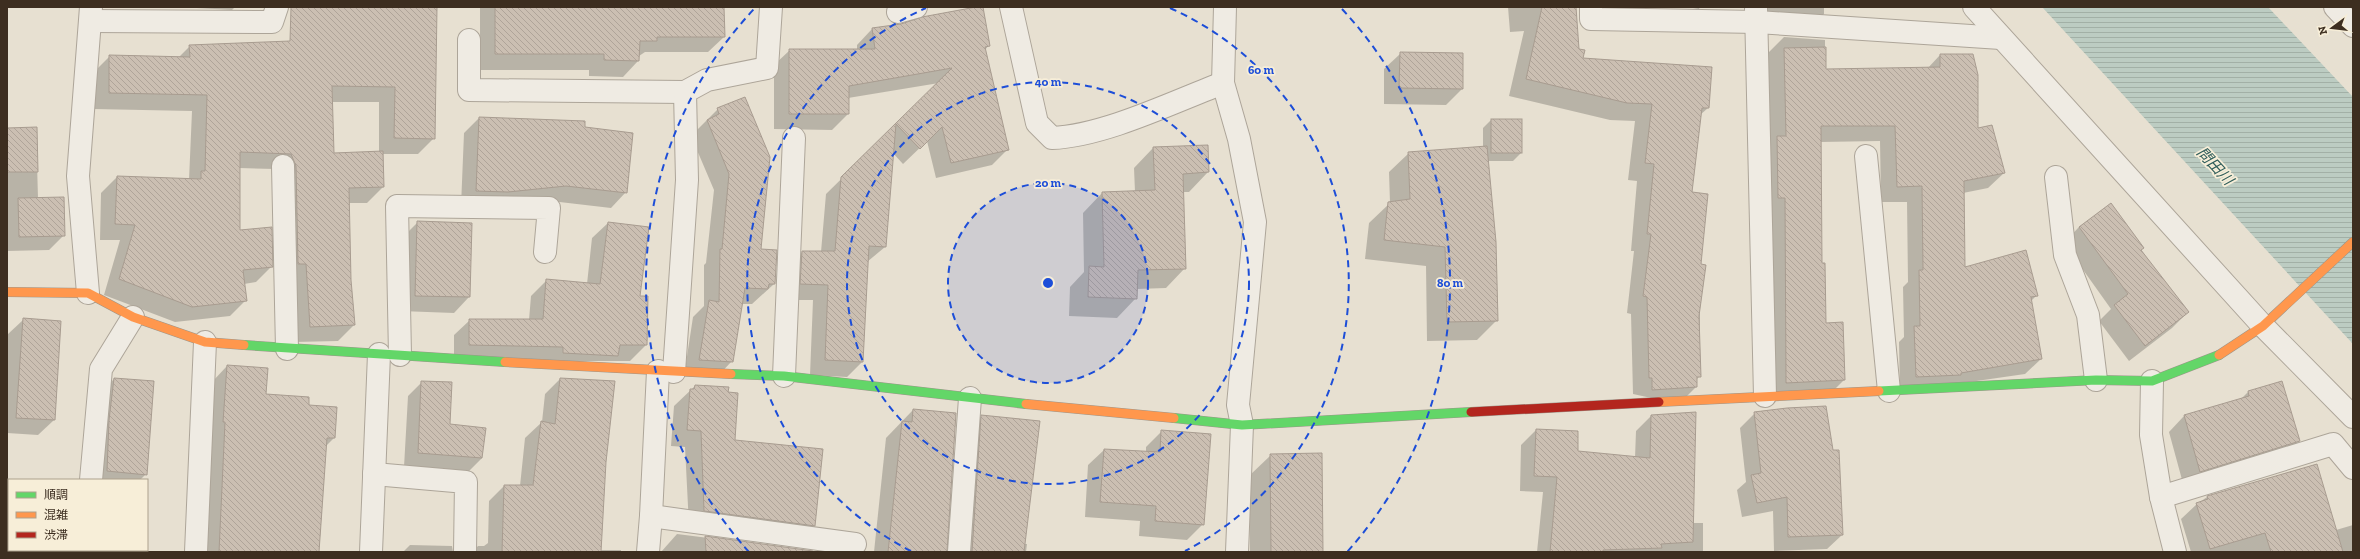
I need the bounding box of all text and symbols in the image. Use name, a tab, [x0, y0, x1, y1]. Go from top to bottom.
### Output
north arrow	[2312, 8, 2352, 48]
text: N	[2315, 24, 2330, 36]
text: 60 m	[1248, 63, 1275, 77]
text: 40 m	[1035, 75, 1062, 89]
water label: 問田川	[2193, 143, 2238, 190]
text: 20 m	[1035, 176, 1062, 190]
centre of rings	[1041, 276, 1055, 290]
text: 80 m	[1437, 276, 1464, 290]
legend	[8, 479, 148, 551]
text: 順調	[44, 488, 68, 502]
text: 混雑	[44, 508, 68, 522]
text: 渋滞	[44, 528, 68, 542]

